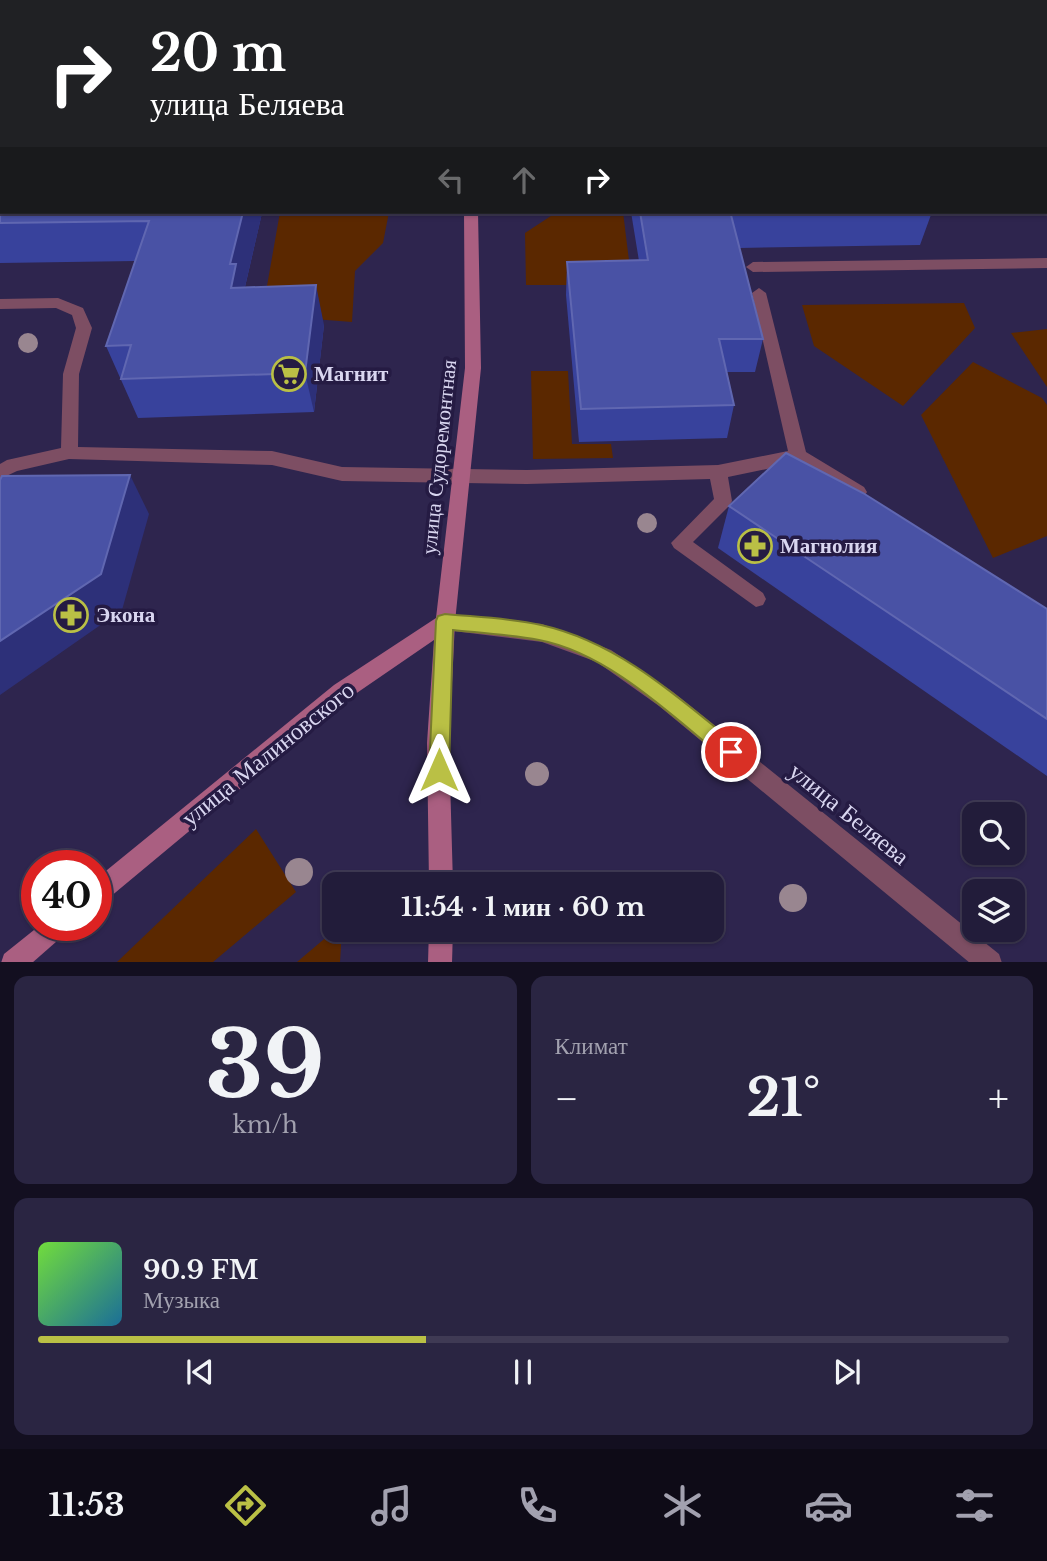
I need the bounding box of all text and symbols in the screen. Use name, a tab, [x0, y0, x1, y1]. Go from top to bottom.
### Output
text: 20 m	[150, 23, 286, 84]
icon: right	[35, 28, 126, 119]
text: улица Беляева	[150, 84, 345, 124]
icon: left	[432, 161, 470, 199]
icon: ahead	[505, 161, 543, 199]
icon: right	[578, 161, 616, 199]
supermarket icon: Магнит	[270, 355, 308, 393]
street label: улица Судоремонтная	[416, 358, 462, 556]
place label: Магнит	[314, 361, 389, 387]
pharmacy icon: Магнолия	[736, 527, 774, 565]
place label: Магнолия	[780, 533, 877, 559]
pharmacy icon: Экона	[52, 596, 90, 634]
place label: Экона	[96, 602, 156, 628]
street label: улица Малиновского	[176, 675, 360, 832]
pin	[701, 722, 761, 782]
position arrow	[402, 733, 476, 807]
icon: arrive	[712, 733, 750, 771]
street label: улица Беляева	[783, 756, 915, 871]
map controls	[962, 802, 1025, 942]
button: search	[962, 802, 1025, 865]
speed limit sign: 40	[21, 850, 112, 941]
button: layers	[962, 879, 1025, 942]
text: 11:54 · 1 мин · 60 m	[401, 891, 645, 923]
text: 39	[206, 1009, 325, 1122]
text: Климат	[555, 1032, 628, 1060]
text: 21°	[746, 1066, 820, 1130]
text: −	[555, 1075, 579, 1122]
text: +	[988, 1075, 1009, 1122]
text: km/h	[233, 1111, 298, 1139]
text: 90.9 FM	[143, 1254, 259, 1286]
text: Музыка	[143, 1286, 220, 1314]
icon: previous	[181, 1353, 219, 1391]
icon: pause	[504, 1353, 542, 1391]
icon: next	[828, 1353, 866, 1391]
icon: directions	[221, 1481, 270, 1530]
icon: music	[367, 1481, 416, 1530]
icon: phone	[513, 1481, 562, 1530]
icon: climate	[658, 1481, 707, 1530]
icon: car	[804, 1481, 853, 1530]
icon: filters	[950, 1481, 999, 1530]
text: 11:53	[48, 1485, 125, 1525]

